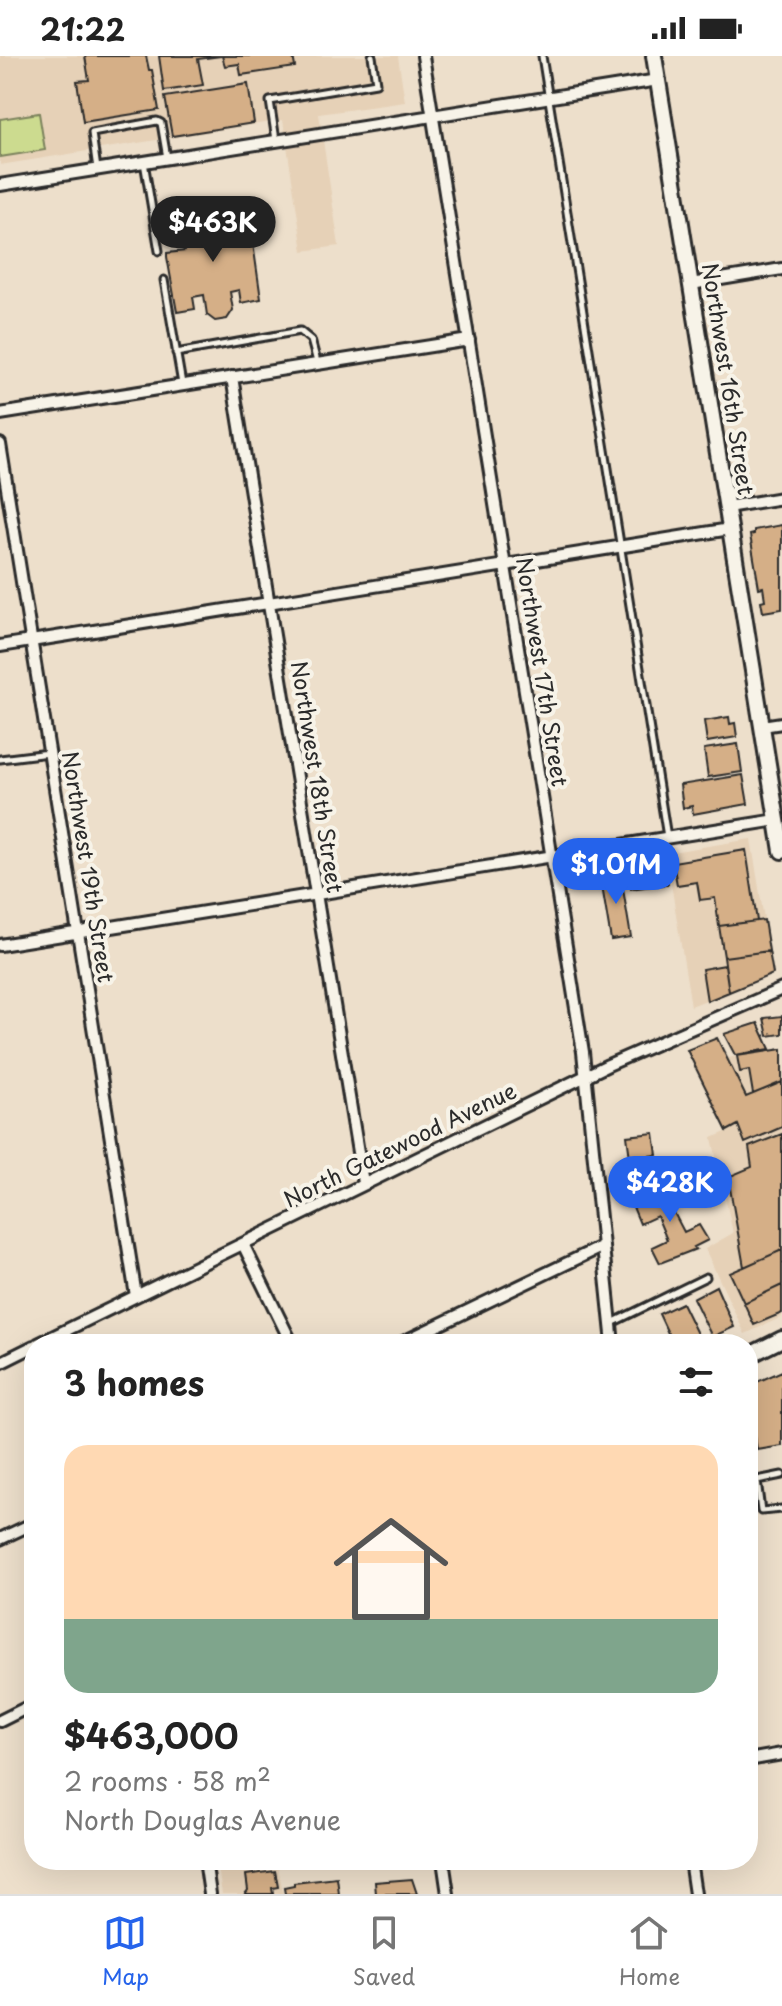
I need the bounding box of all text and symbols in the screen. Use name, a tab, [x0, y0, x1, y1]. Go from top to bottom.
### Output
text: 21:22	[40, 6, 125, 51]
pin: $463K	[157, 196, 269, 264]
text: $463K	[169, 202, 257, 241]
street label: Northwest 16th Street	[695, 260, 764, 497]
street label: Northwest 17th Street	[509, 555, 578, 789]
street label: Northwest 18th Street	[284, 658, 353, 895]
street label: Northwest 19th Street	[55, 749, 124, 985]
pin: $1.01M	[551, 838, 681, 906]
text: $1.01M	[571, 844, 661, 883]
street label: North Gatewood Avenue	[277, 1073, 521, 1214]
pin: $428K	[614, 1156, 726, 1224]
text: $428K	[626, 1162, 714, 1201]
text: 3 homes	[64, 1356, 204, 1408]
icon: filters	[674, 1360, 718, 1404]
icon: home	[319, 1497, 463, 1641]
text: $463,000	[64, 1709, 239, 1761]
text: 2 rooms · 58 m²	[64, 1761, 271, 1800]
text: North Douglas Avenue	[64, 1800, 341, 1839]
tab: Map	[102, 1911, 149, 1992]
tab: Saved	[353, 1911, 415, 1992]
tab: Home	[619, 1911, 680, 1992]

